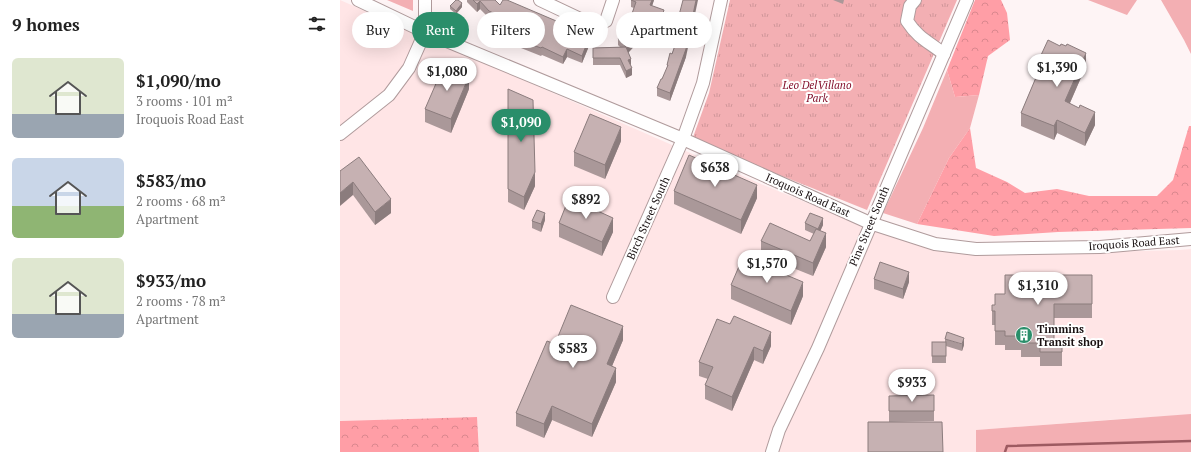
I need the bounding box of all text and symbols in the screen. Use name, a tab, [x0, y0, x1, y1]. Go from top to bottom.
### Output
chip: Buy	[352, 12, 404, 48]
chip: Rent	[412, 12, 469, 48]
chip: Filters	[477, 12, 545, 48]
chip: New	[553, 12, 608, 48]
chip: Apartment	[616, 12, 712, 48]
text: 9 homes	[12, 13, 80, 36]
icon: filters	[306, 13, 328, 35]
pin: $1,390	[1024, 54, 1090, 88]
pin: $1,080	[414, 58, 480, 92]
text: $1,390	[1037, 58, 1077, 76]
text: $1,080	[427, 62, 467, 80]
text: $1,090/mo	[136, 69, 221, 92]
icon: home	[44, 74, 92, 122]
park label: Leo DelVillano Park	[781, 78, 852, 105]
text: 3 rooms · 101 m²	[136, 92, 233, 110]
pin: $1,090	[488, 109, 554, 143]
text: Iroquois Road East	[136, 110, 244, 128]
text: $1,090	[501, 113, 541, 131]
pin: $638	[691, 154, 739, 188]
text: $638	[700, 158, 730, 176]
text: $583/mo	[136, 169, 206, 192]
street label: Iroquois Road East	[763, 170, 853, 220]
icon: home	[44, 174, 92, 222]
street label: Birch Street South	[623, 174, 673, 262]
street label: Pine Street South	[846, 183, 892, 268]
pin: $892	[562, 186, 610, 220]
text: $892	[571, 190, 601, 208]
text: 2 rooms · 68 m²	[136, 192, 226, 210]
text: Apartment	[136, 210, 199, 228]
street label: Iroquois Road East	[1088, 233, 1180, 253]
pin: $1,570	[734, 250, 800, 284]
text: $1,570	[747, 254, 787, 272]
text: $933/mo	[136, 269, 206, 292]
pin: $1,310	[1005, 272, 1071, 306]
icon: home	[44, 274, 92, 322]
text: $1,310	[1018, 276, 1058, 294]
text: 2 rooms · 78 m²	[136, 292, 226, 310]
text: Apartment	[136, 310, 199, 328]
place label: Timmins Transit shop	[1037, 322, 1103, 349]
building icon: Timmins Transit shop	[1014, 325, 1034, 345]
pin: $583	[549, 335, 597, 369]
text: $583	[558, 339, 588, 357]
pin: $933	[888, 369, 936, 403]
text: $933	[897, 373, 927, 391]

